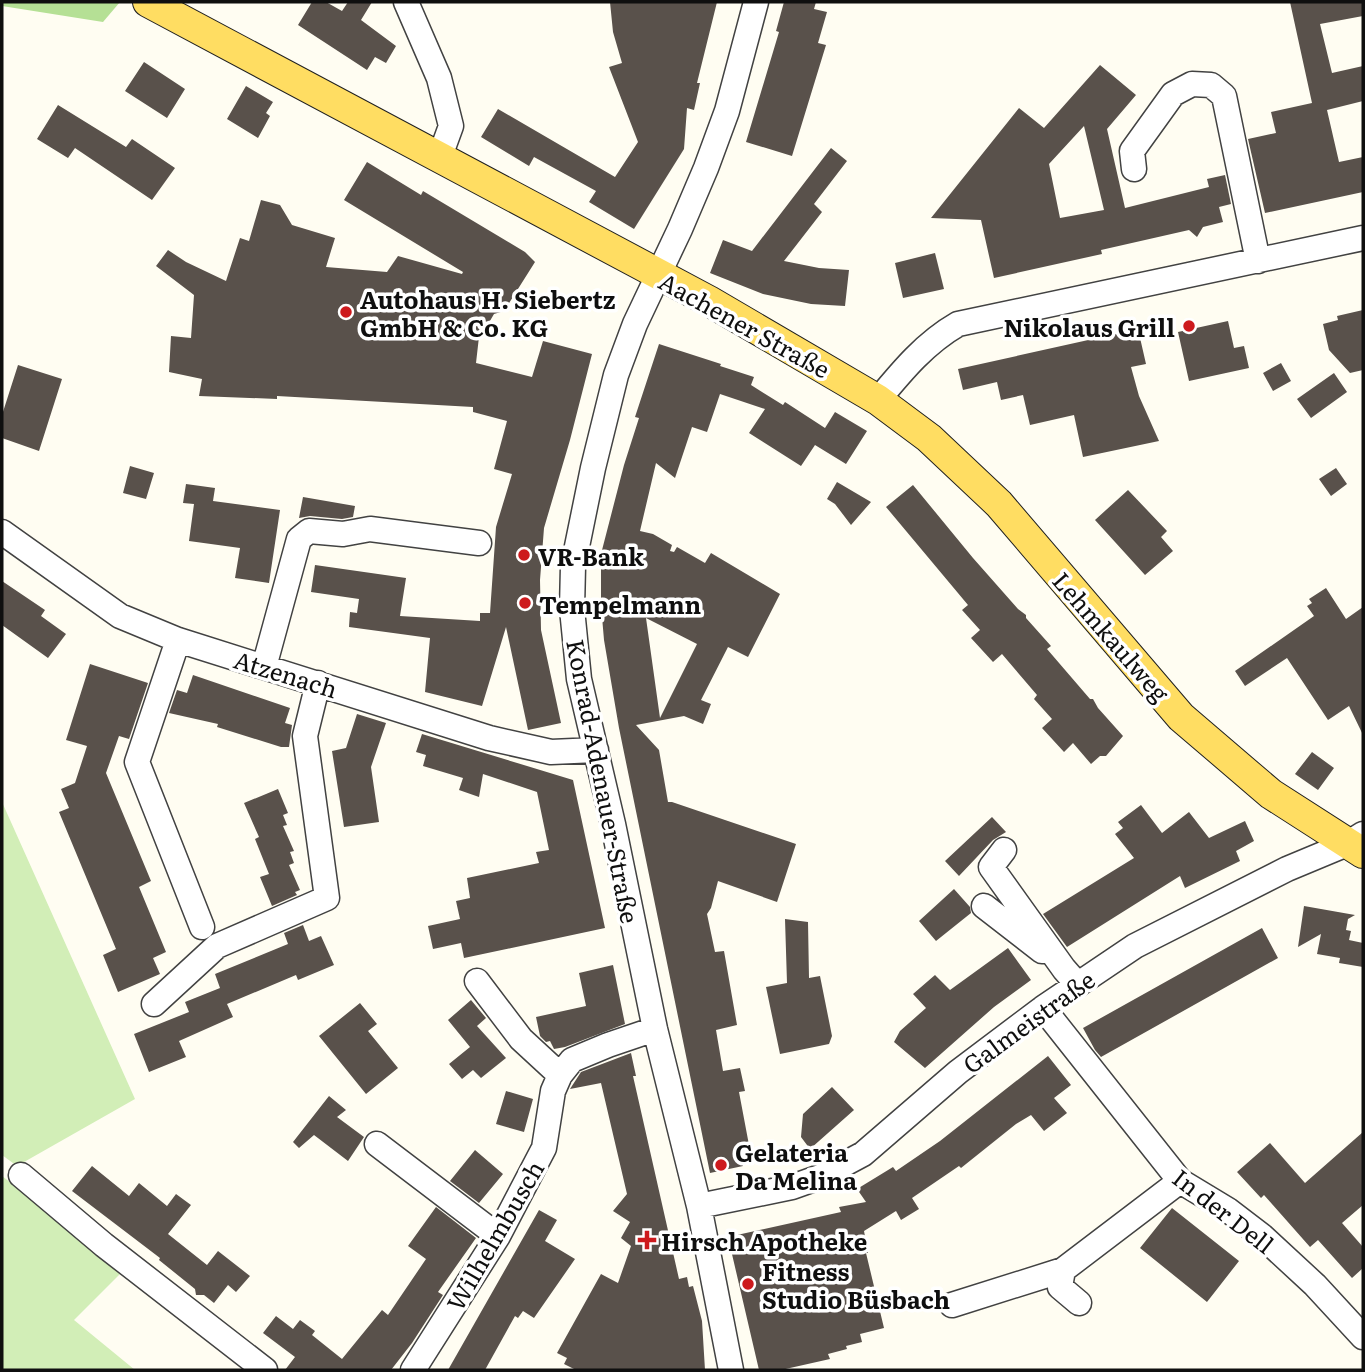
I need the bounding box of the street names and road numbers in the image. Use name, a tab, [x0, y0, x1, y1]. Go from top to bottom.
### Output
street label: Aachener Straße	[653, 262, 837, 386]
street label: Lehmkaulweg	[1046, 563, 1179, 709]
street label: Konrad-Adenauer-Straße	[559, 636, 649, 926]
street label: Atzenach	[230, 641, 342, 705]
street label: Galmeistraße	[955, 961, 1101, 1081]
street label: Wilhelmbusch	[437, 1153, 551, 1317]
street label: In der Dell	[1166, 1159, 1282, 1261]

